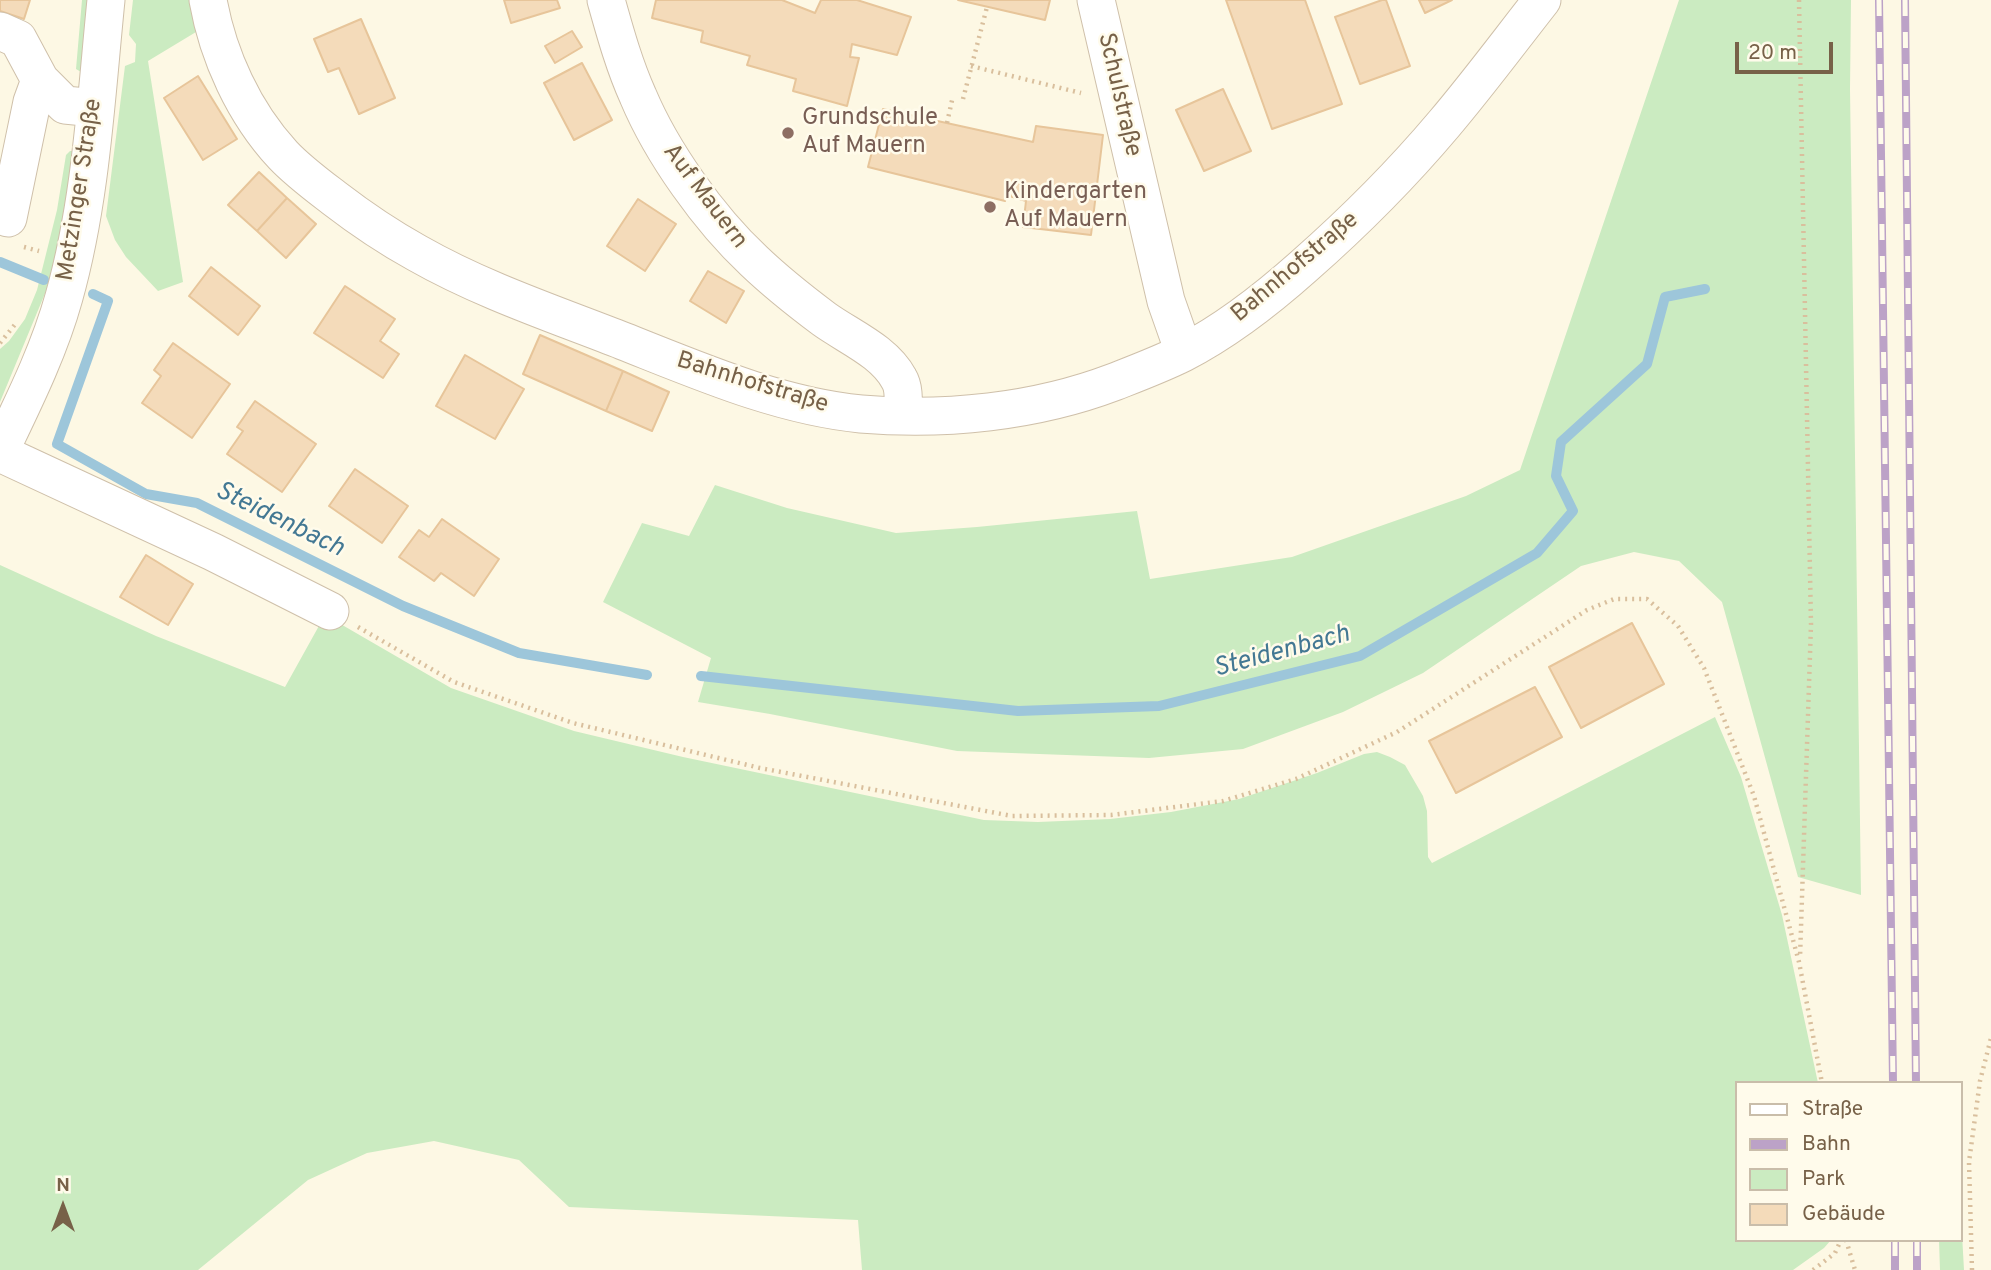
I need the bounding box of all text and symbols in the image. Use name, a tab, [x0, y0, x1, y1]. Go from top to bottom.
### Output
scale bar	[1739, 28, 1837, 72]
street label: Schulstraße	[1090, 30, 1146, 160]
text: 20 m	[1748, 40, 1797, 67]
street label: Metzinger Straße	[52, 97, 110, 283]
place label: Grundschule Auf Mauern	[802, 105, 938, 161]
marker: Grundschule Auf Mauern	[780, 125, 796, 141]
street label: Auf Mauern	[655, 139, 753, 255]
place label: Kindergarten Auf Mauern	[1004, 179, 1147, 235]
marker: Kindergarten Auf Mauern	[982, 199, 998, 215]
street label: Bahnhofstraße	[1227, 206, 1365, 330]
street label: Bahnhofstraße	[673, 347, 831, 421]
water label: Steidenbach	[209, 476, 349, 566]
water label: Steidenbach	[1211, 620, 1353, 686]
legend	[1736, 1081, 1963, 1242]
text: Straße	[1802, 1096, 1863, 1123]
text: Bahn	[1802, 1131, 1851, 1158]
text: Park	[1802, 1166, 1845, 1193]
north arrow	[28, 1172, 98, 1242]
text: N	[56, 1174, 70, 1198]
text: Gebäude	[1802, 1201, 1885, 1228]

